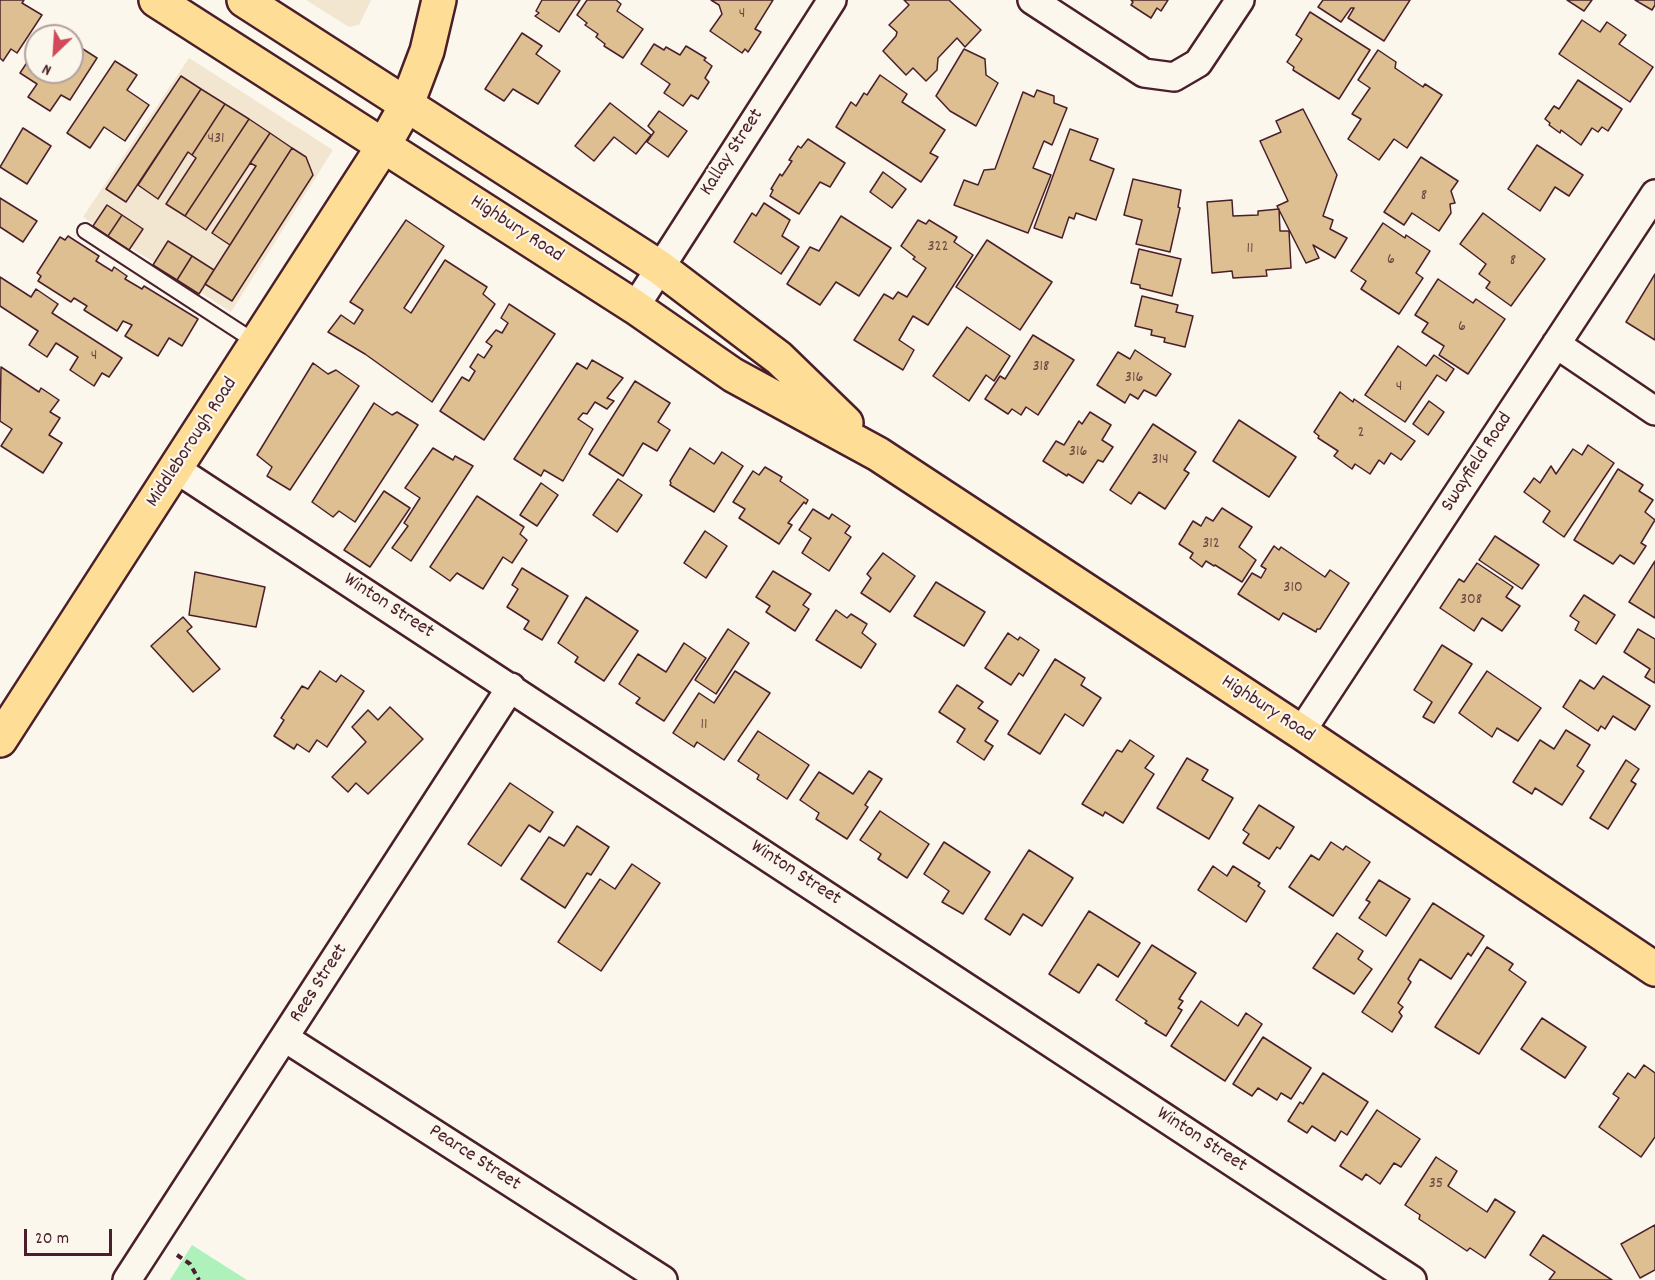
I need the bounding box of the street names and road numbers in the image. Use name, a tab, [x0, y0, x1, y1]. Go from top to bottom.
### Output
street label: Kallay Street	[696, 105, 770, 201]
street label: Highbury Road	[465, 191, 567, 269]
street label: Middleborough Road	[142, 374, 244, 512]
street label: Swayfield Road	[1437, 409, 1519, 517]
street label: Winton Street	[338, 569, 438, 645]
street label: Highbury Road	[1216, 671, 1318, 749]
street label: Winton Street	[745, 836, 845, 912]
street label: Rees Street	[286, 940, 354, 1028]
street label: Winton Street	[1151, 1103, 1251, 1179]
street label: Pearce Street	[424, 1120, 524, 1198]

